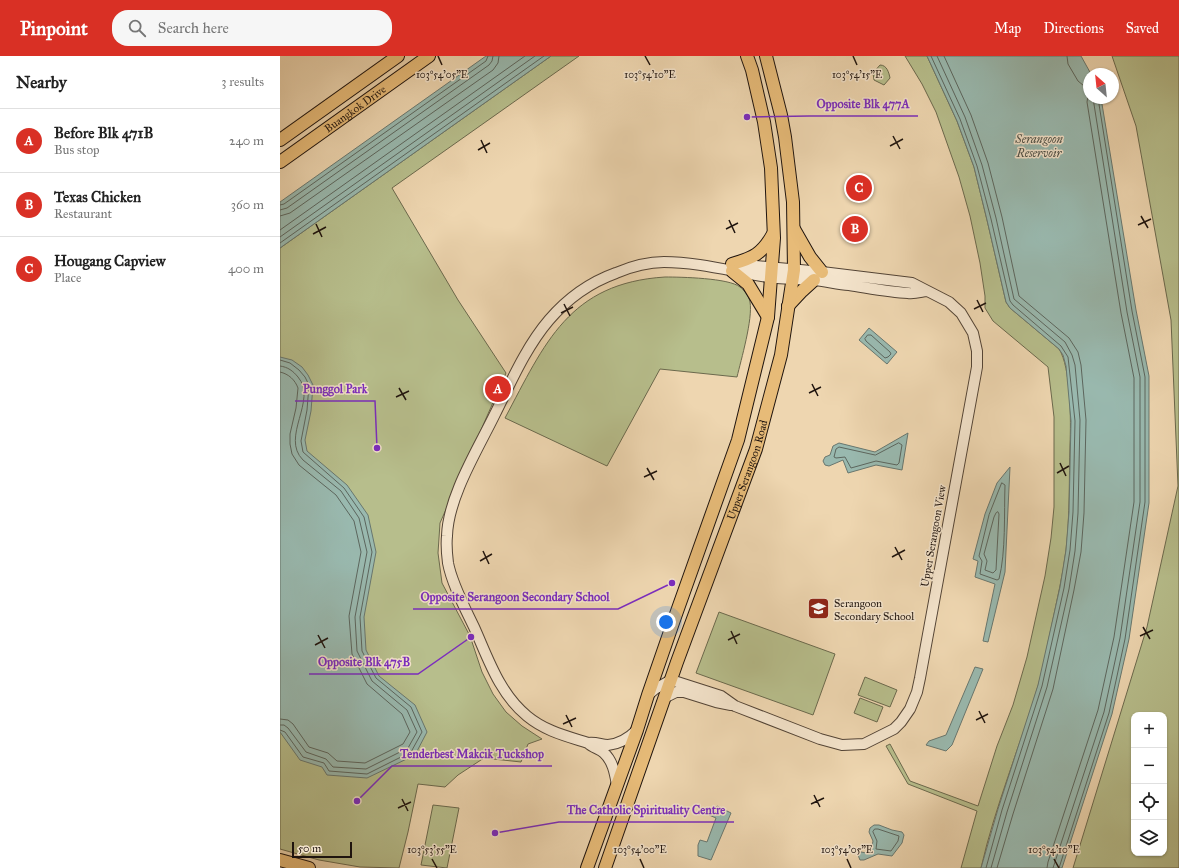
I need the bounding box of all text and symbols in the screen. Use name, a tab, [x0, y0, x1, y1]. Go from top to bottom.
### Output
search box	[112, 10, 392, 46]
text: Pinpoint	[20, 17, 88, 40]
icon: search	[126, 17, 148, 39]
text: Search here	[158, 19, 229, 37]
text: Map	[994, 20, 1021, 37]
text: Directions	[1043, 20, 1104, 37]
text: Saved	[1126, 20, 1159, 37]
north arrow	[1083, 68, 1119, 104]
text: 103°54'05"E	[416, 69, 468, 81]
text: 103°54'10"E	[624, 69, 676, 81]
text: 103°54'15"E	[832, 69, 882, 81]
text: Nearby	[16, 72, 67, 93]
text: 3 results	[221, 74, 264, 90]
street label: Buangkok Drive	[322, 83, 389, 135]
callout: Opposite Blk 477A	[809, 92, 918, 116]
text: Opposite Blk 477A	[816, 97, 910, 112]
text: Before Blk 471B	[54, 124, 153, 142]
water label: Serangoon Reservoir	[1014, 132, 1064, 160]
text: A	[25, 133, 33, 149]
text: 240 m	[229, 133, 264, 149]
text: Bus stop	[54, 142, 100, 158]
pin: C	[846, 173, 872, 203]
text: Texas Chicken	[54, 188, 141, 206]
text: B	[25, 197, 33, 213]
text: 360 m	[231, 197, 264, 213]
text: Restaurant	[54, 206, 112, 222]
pin: B	[842, 214, 868, 244]
text: Hougang Capview	[54, 252, 165, 270]
text: C	[25, 261, 33, 277]
text: 400 m	[228, 261, 264, 277]
text: Place	[54, 270, 81, 286]
pin: A	[485, 374, 511, 404]
callout: Punggol Park	[295, 377, 375, 401]
text: Punggol Park	[303, 382, 368, 397]
street label: Upper Serangoon Road	[724, 418, 771, 521]
street label: Upper Serangoon View	[918, 483, 949, 588]
callout: Opposite Serangoon Secondary School	[413, 585, 618, 609]
text: Opposite Serangoon Secondary School	[420, 590, 610, 605]
school or university icon: Serangoon Secondary School	[806, 596, 832, 622]
place label: Serangoon Secondary School	[834, 597, 914, 623]
your location	[656, 612, 676, 632]
callout: Opposite Blk 475B	[309, 650, 418, 674]
text: Opposite Blk 475B	[318, 655, 410, 670]
map controls	[1131, 712, 1167, 856]
button: +	[1131, 712, 1167, 748]
callout: Tenderbest Makcik Tuckshop	[392, 742, 552, 766]
text: Tenderbest Makcik Tuckshop	[399, 747, 544, 762]
button: −	[1131, 748, 1167, 784]
button: locate	[1131, 784, 1167, 820]
callout: The Catholic Spirituality Centre	[559, 798, 734, 822]
text: The Catholic Spirituality Centre	[566, 803, 725, 818]
button: layers	[1131, 820, 1167, 856]
scale bar	[292, 840, 352, 859]
text: 50 m	[298, 842, 321, 855]
text: 103°53'55"E	[407, 844, 457, 856]
text: 103°54'00"E	[613, 844, 667, 856]
text: 103°54'05"E	[821, 844, 873, 856]
text: 103°54'10"E	[1028, 844, 1080, 856]

